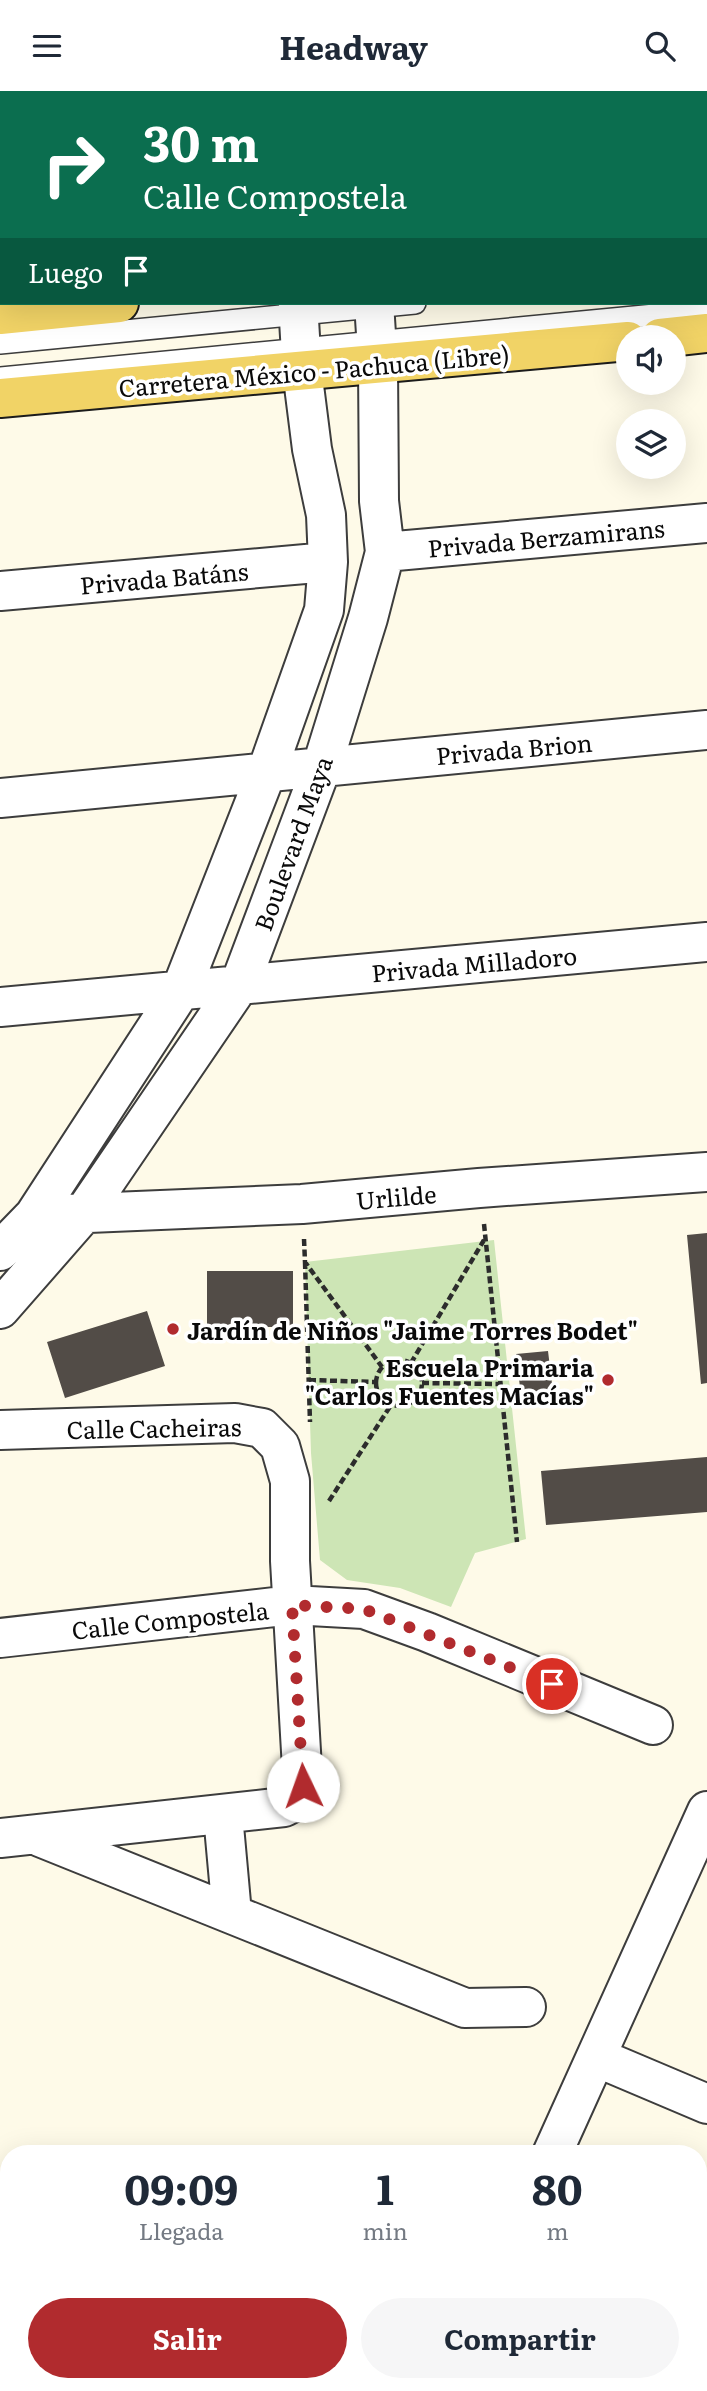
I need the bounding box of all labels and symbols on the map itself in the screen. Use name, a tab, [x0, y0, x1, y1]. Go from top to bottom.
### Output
street label: Carretera México - Pachuca (Libre)	[117, 335, 511, 405]
street label: Privada Berzamirans	[426, 509, 666, 565]
street label: Privada Batáns	[78, 552, 250, 602]
street label: Privada Brion	[434, 724, 594, 772]
street label: Boulevard Maya	[244, 751, 340, 935]
street label: Privada Milladoro	[370, 937, 578, 989]
street label: Urlilde	[354, 1175, 438, 1217]
place label: Jardín de Niños "Jaime Torres Bodet"	[187, 1312, 638, 1347]
marker: Jardín de Niños "Jaime Torres Bodet"	[165, 1321, 181, 1337]
place label: Escuela Primaria "Carlos Fuentes Macías"	[305, 1349, 594, 1412]
marker: Escuela Primaria "Carlos Fuentes Macías"	[600, 1372, 616, 1388]
street label: Calle Cacheiras	[66, 1408, 242, 1446]
street label: Calle Compostela	[70, 1591, 270, 1647]
pin	[522, 1654, 582, 1714]
position arrow	[266, 1749, 340, 1823]

